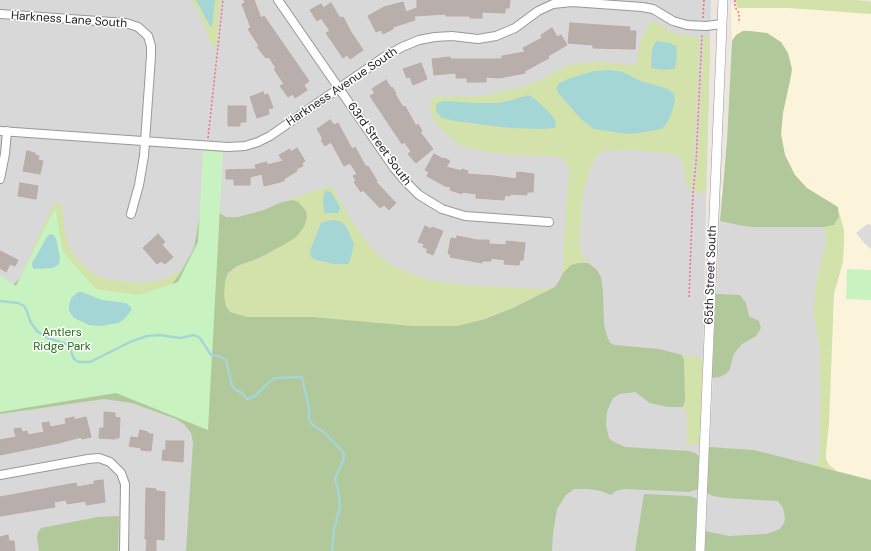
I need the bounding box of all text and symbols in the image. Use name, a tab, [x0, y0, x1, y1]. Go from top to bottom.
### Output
street label: Harkness Lane South	[10, 9, 128, 31]
street label: Harkness Avenue South	[284, 45, 400, 129]
street label: 63rd Street South	[344, 100, 414, 188]
street label: 65th Street South	[702, 225, 720, 325]
park label: Antlers Ridge Park	[33, 326, 91, 354]

